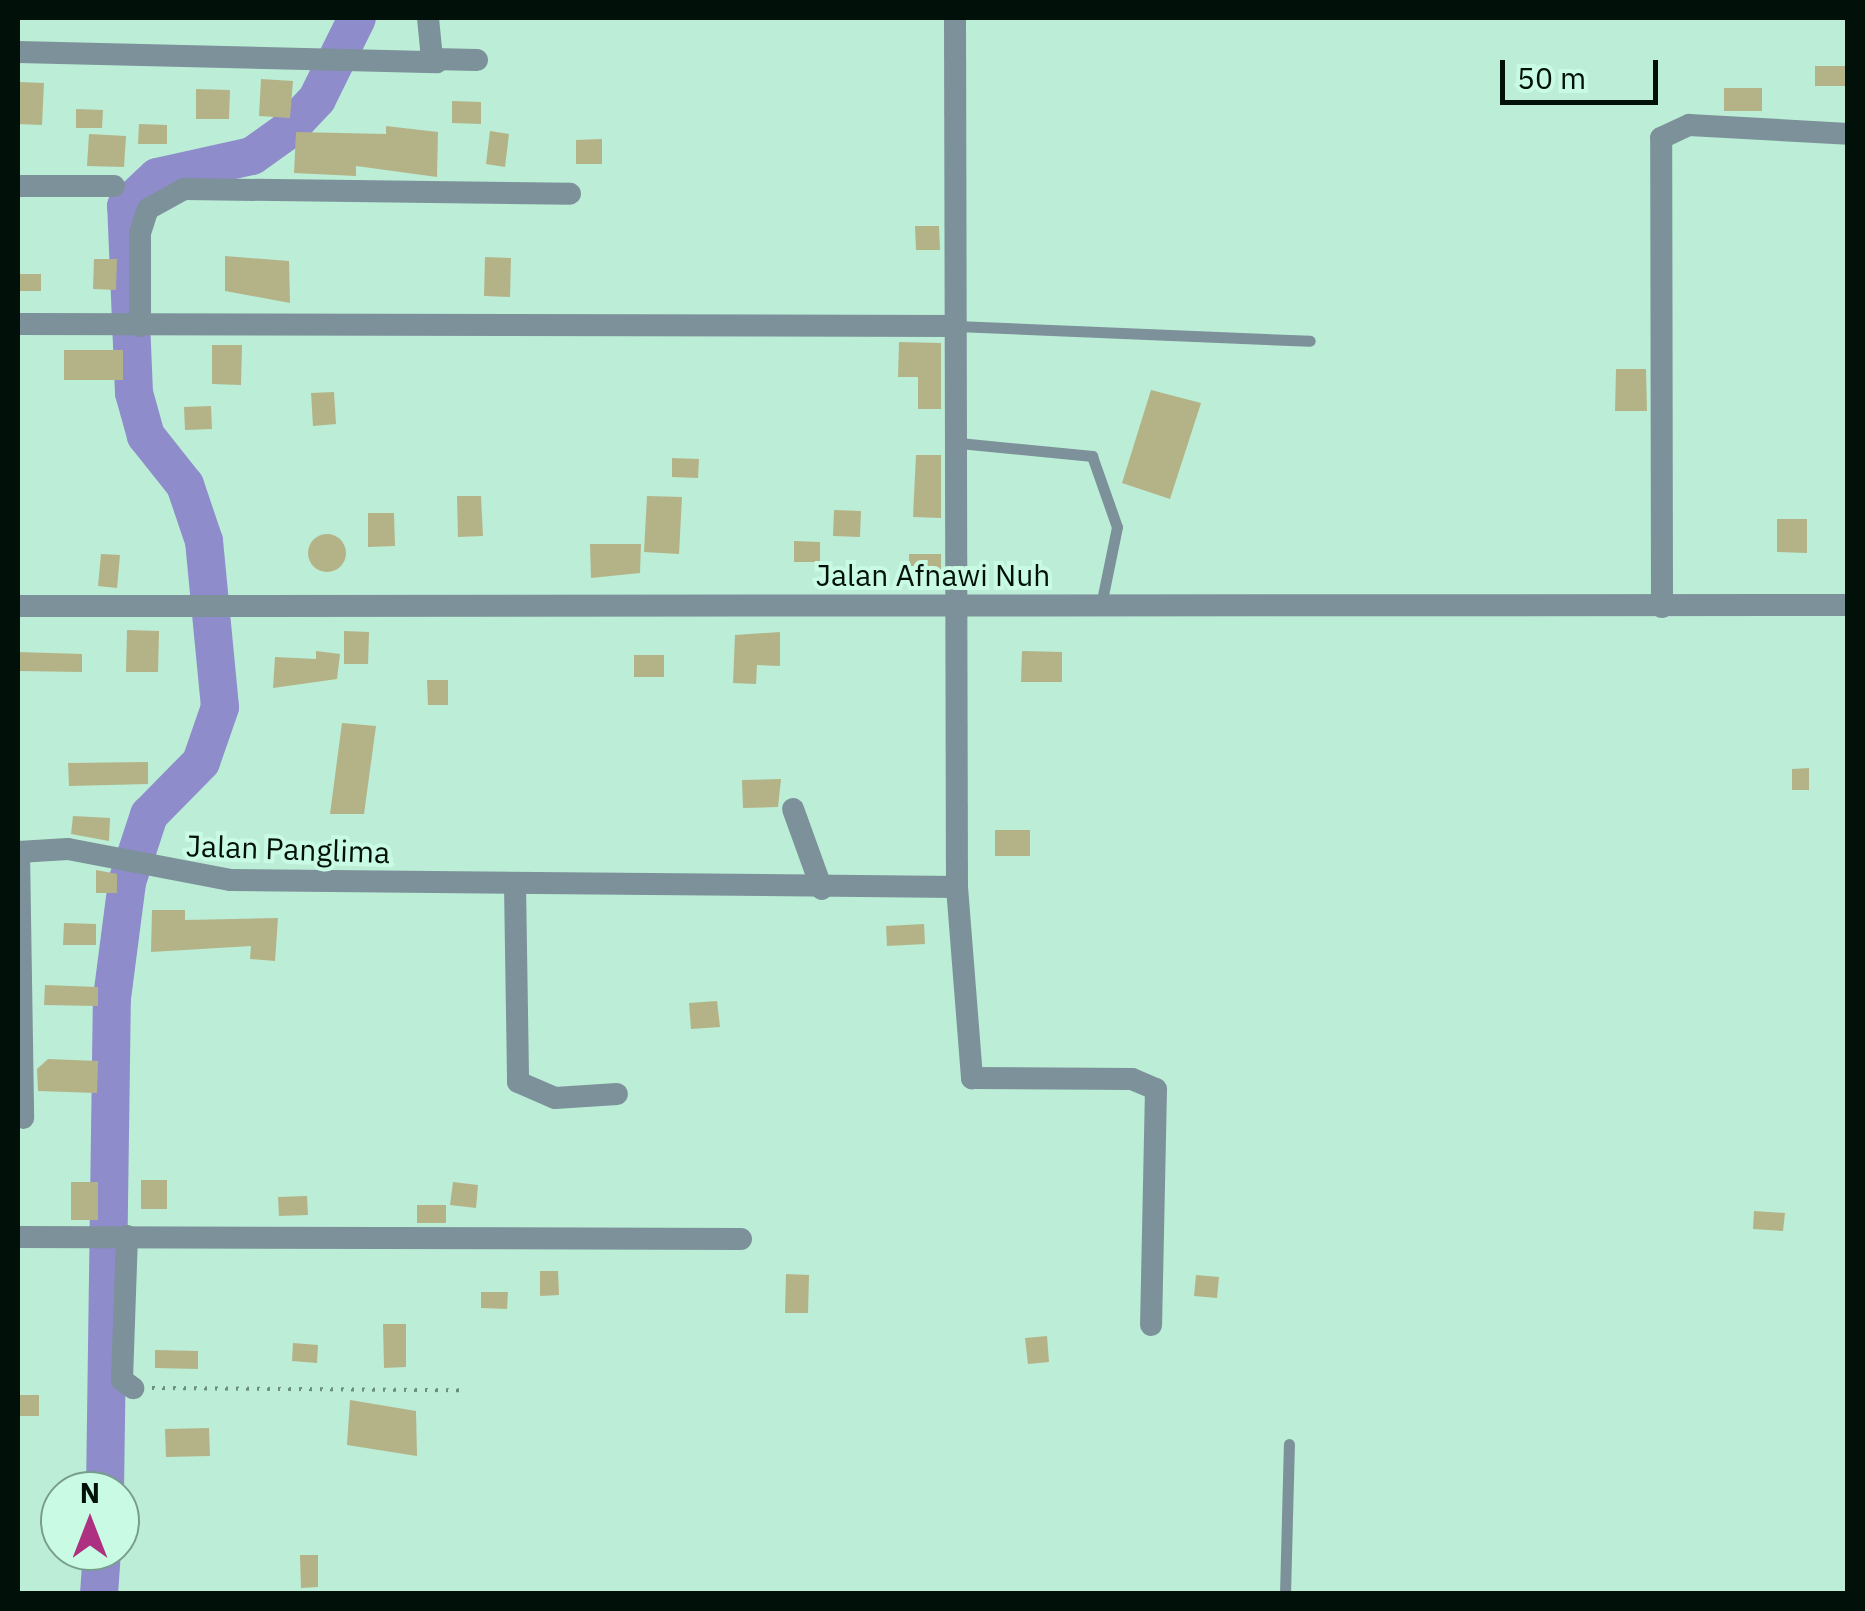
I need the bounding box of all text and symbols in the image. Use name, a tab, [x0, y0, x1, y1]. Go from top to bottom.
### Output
scale bar	[1505, 40, 1662, 102]
text: 50 m	[1517, 58, 1586, 97]
street label: Jalan Afnawi Nuh	[816, 557, 1050, 593]
street label: Jalan Panglima	[185, 827, 391, 871]
north arrow	[40, 1471, 140, 1571]
text: N	[80, 1474, 100, 1511]

